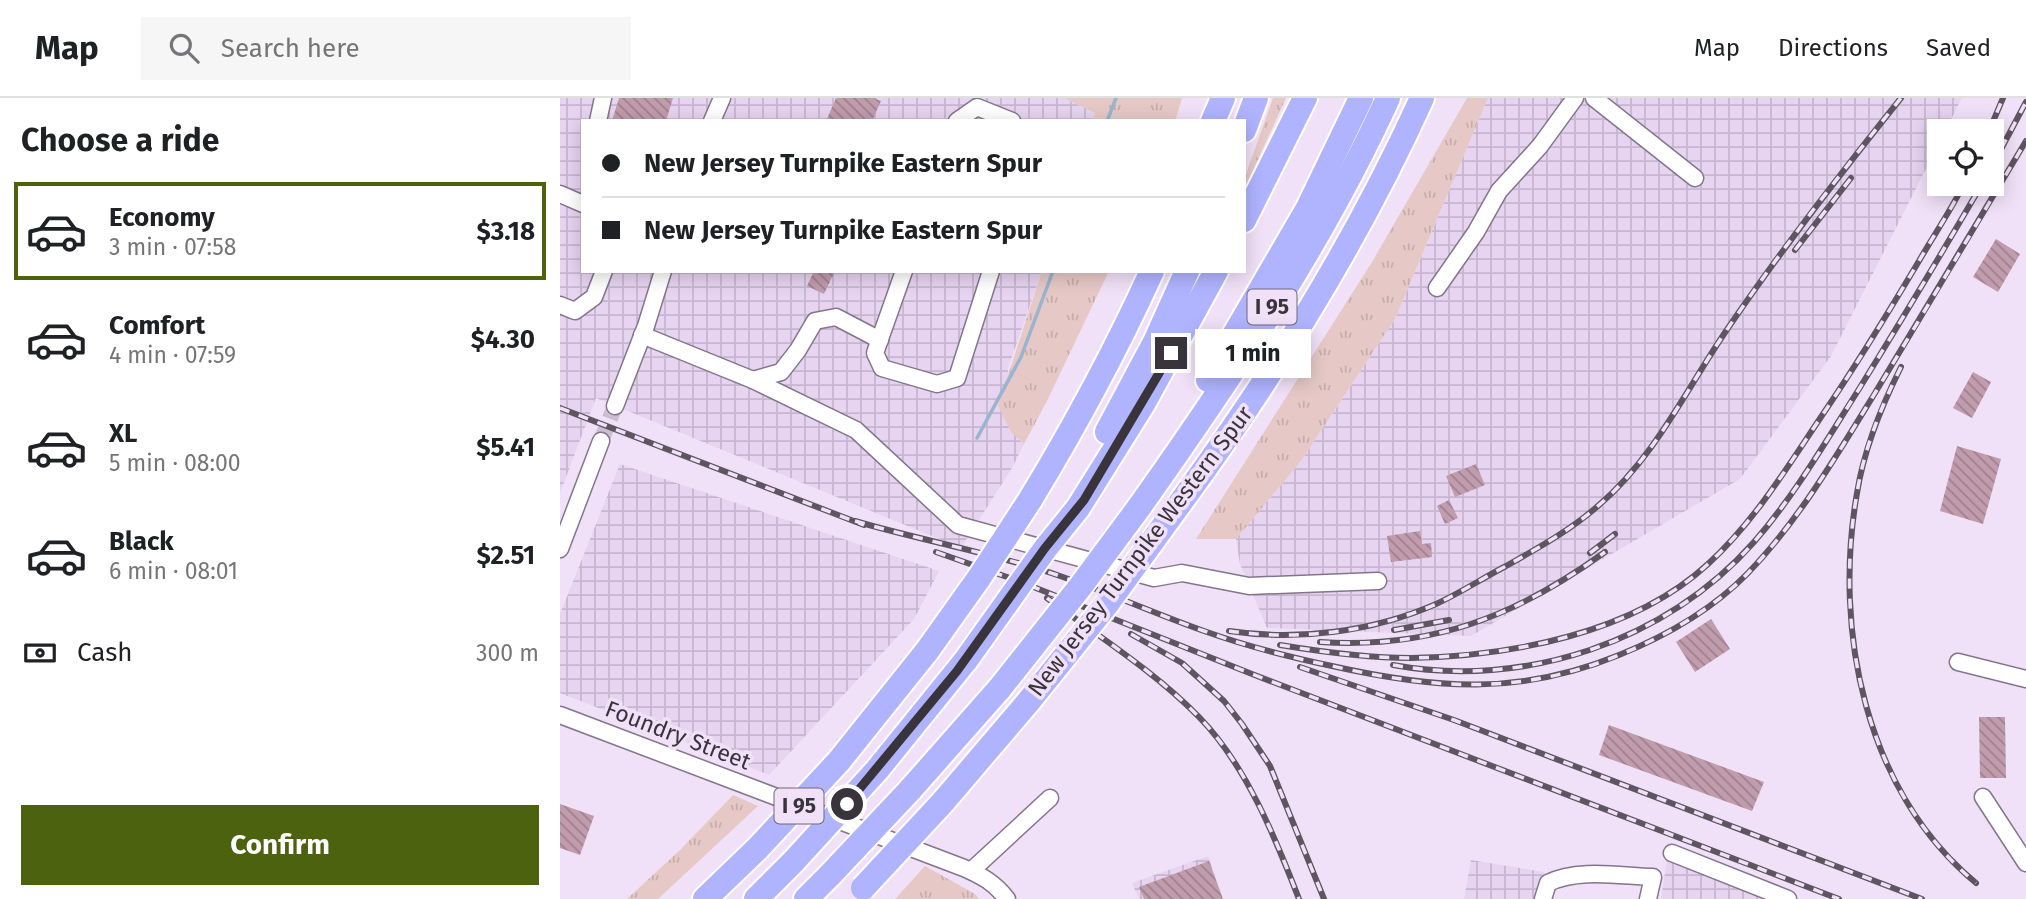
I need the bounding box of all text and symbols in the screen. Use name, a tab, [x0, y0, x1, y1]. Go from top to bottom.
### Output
search box	[141, 17, 631, 80]
text: Map	[35, 28, 99, 68]
icon: search	[165, 29, 203, 67]
text: Search here	[221, 33, 360, 64]
text: Map	[1694, 34, 1740, 62]
text: Directions	[1778, 34, 1888, 62]
text: Saved	[1926, 34, 1991, 62]
map controls	[1927, 119, 2004, 196]
button: locate	[1927, 119, 2004, 196]
text: Choose a ride	[21, 121, 219, 159]
text: New Jersey Turnpike Eastern Spur	[644, 148, 1042, 179]
icon: car	[25, 200, 88, 263]
text: Economy	[109, 202, 215, 233]
text: New Jersey Turnpike Eastern Spur	[644, 215, 1042, 246]
text: $3.18	[476, 216, 535, 247]
text: 3 min · 07:58	[109, 233, 236, 261]
road number: I 95	[1248, 290, 1296, 325]
icon: car	[25, 308, 88, 371]
text: Comfort	[109, 310, 205, 341]
text: $4.30	[471, 324, 535, 355]
callout: 1 min	[1196, 328, 1311, 378]
route end	[1155, 337, 1187, 369]
text: 1 min	[1225, 339, 1281, 367]
text: 4 min · 07:59	[109, 341, 236, 369]
street label: New Jersey Turnpike Western Spur	[1022, 400, 1258, 702]
icon: car	[25, 416, 88, 479]
text: XL	[109, 418, 137, 449]
text: $5.41	[476, 432, 535, 463]
text: 5 min · 08:00	[109, 449, 241, 477]
icon: car	[25, 524, 88, 587]
text: Black	[109, 526, 174, 557]
text: $2.51	[477, 540, 535, 571]
text: 6 min · 08:01	[109, 557, 238, 585]
icon: cash	[21, 634, 59, 672]
text: Cash	[77, 637, 133, 668]
text: 300 m	[476, 639, 539, 667]
street label: Foundry Street	[601, 694, 755, 776]
road number: I 95	[775, 788, 824, 824]
route start	[831, 788, 863, 820]
button: Confirm	[21, 805, 539, 885]

